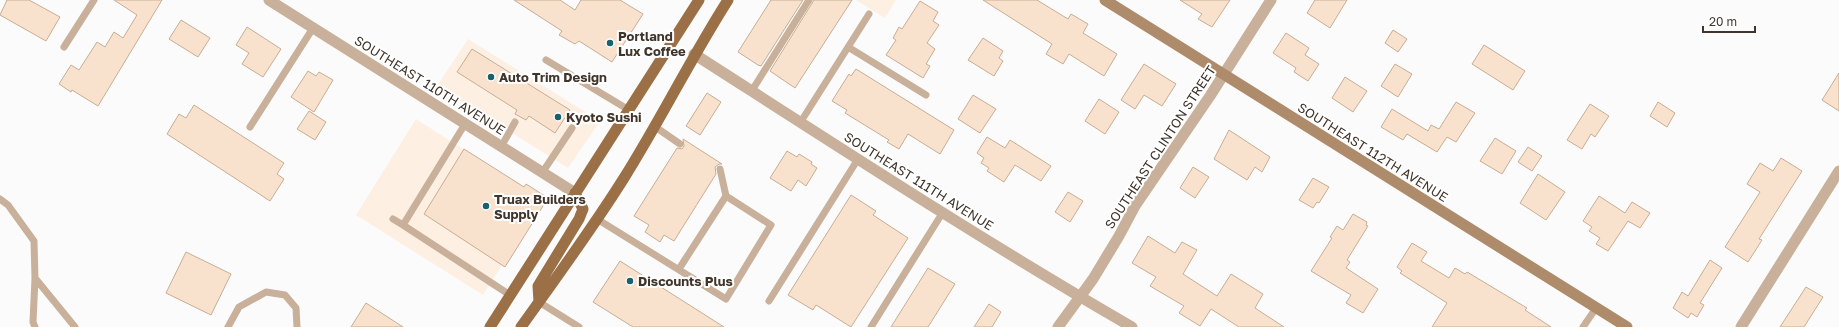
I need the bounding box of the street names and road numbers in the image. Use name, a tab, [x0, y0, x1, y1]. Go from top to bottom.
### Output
street label: SOUTHEAST 110TH AVENUE	[352, 32, 508, 138]
street label: SOUTHEAST CLINTON STREET	[1101, 62, 1219, 232]
street label: SOUTHEAST 112TH AVENUE	[1295, 99, 1451, 205]
street label: SOUTHEAST 111TH AVENUE	[841, 128, 997, 234]

